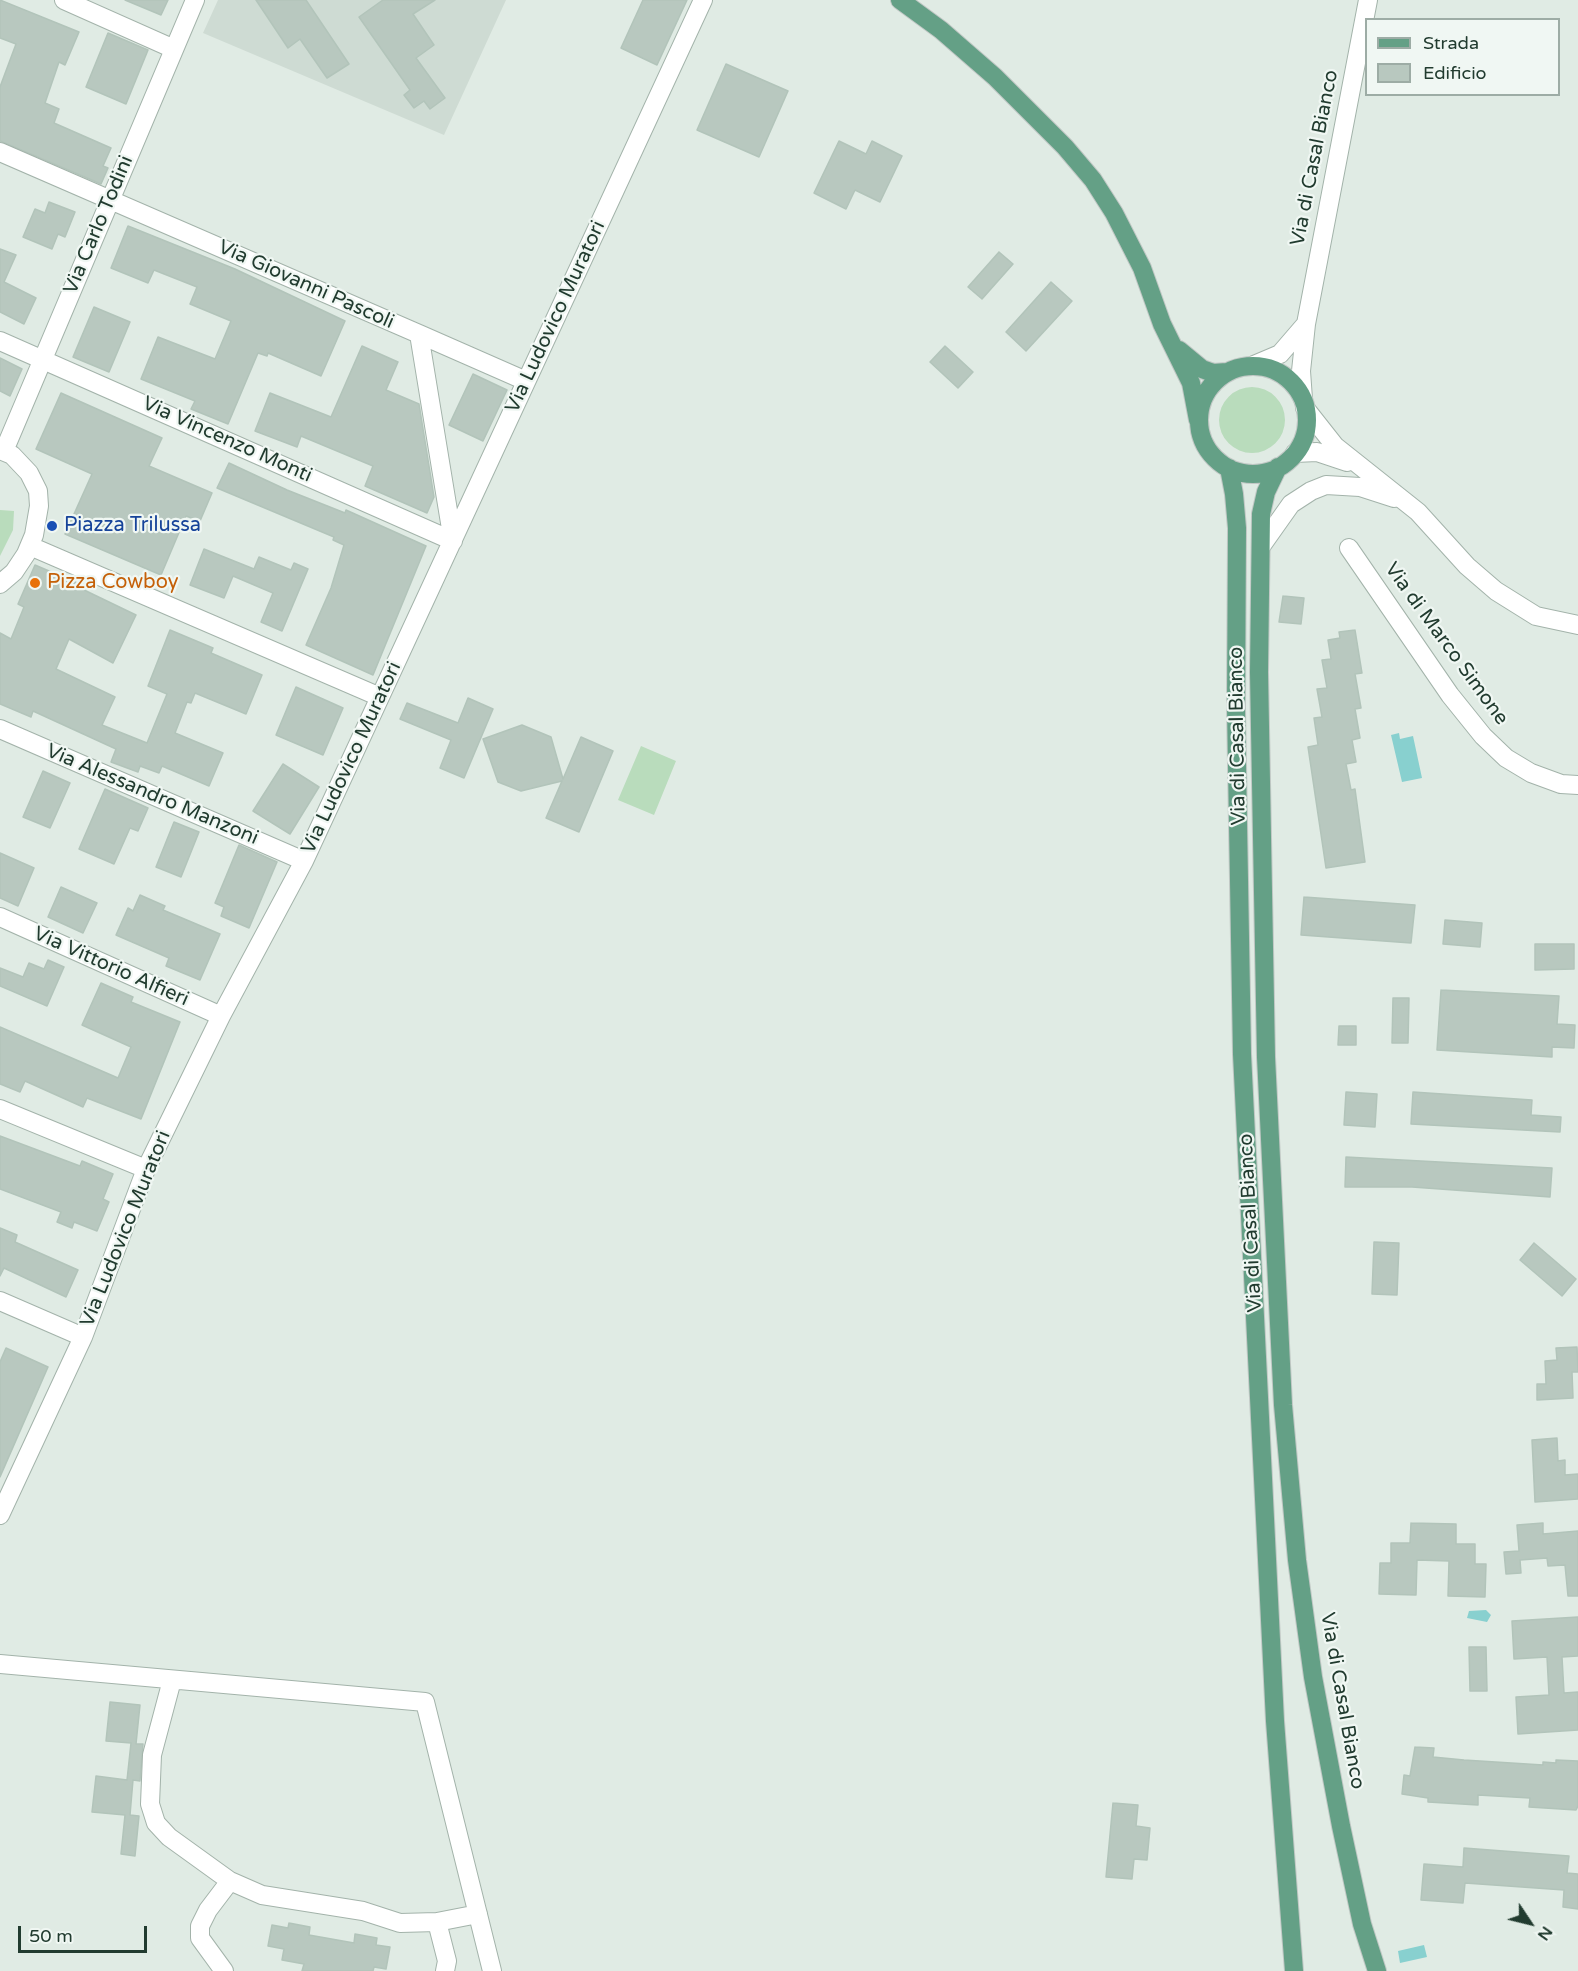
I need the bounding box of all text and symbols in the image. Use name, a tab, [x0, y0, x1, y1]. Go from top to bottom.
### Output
legend	[1365, 18, 1560, 96]
text: Strada	[1423, 32, 1479, 54]
text: Edificio	[1423, 62, 1487, 84]
street label: Via di Casal Bianco	[1286, 68, 1344, 248]
street label: Via Carlo Todini	[59, 152, 139, 298]
street label: Via Ludovico Muratori	[501, 217, 611, 417]
street label: Via Giovanni Pascoli	[214, 235, 398, 335]
street label: Via Vincenzo Monti	[138, 392, 316, 488]
place label: Piazza Trilussa	[64, 514, 201, 538]
marker: Piazza Trilussa	[45, 519, 59, 533]
street label: Via di Marco Simone	[1379, 558, 1513, 730]
place label: Pizza Cowboy	[47, 571, 178, 595]
marker: Pizza Cowboy	[28, 576, 42, 590]
street label: Via di Casal Bianco	[1224, 646, 1252, 826]
street label: Via Ludovico Muratori	[297, 658, 407, 858]
street label: Via Alessandro Manzoni	[42, 739, 262, 851]
street label: Via Vittorio Alfieri	[30, 922, 192, 1012]
street label: Via Ludovico Muratori	[76, 1128, 176, 1330]
street label: Via di Casal Bianco	[1234, 1133, 1268, 1313]
street label: Via di Casal Bianco	[1315, 1611, 1369, 1791]
north arrow	[1500, 1893, 1560, 1953]
scale bar	[21, 1914, 150, 1952]
text: N	[1533, 1922, 1557, 1944]
text: 50 m	[29, 1925, 73, 1947]

